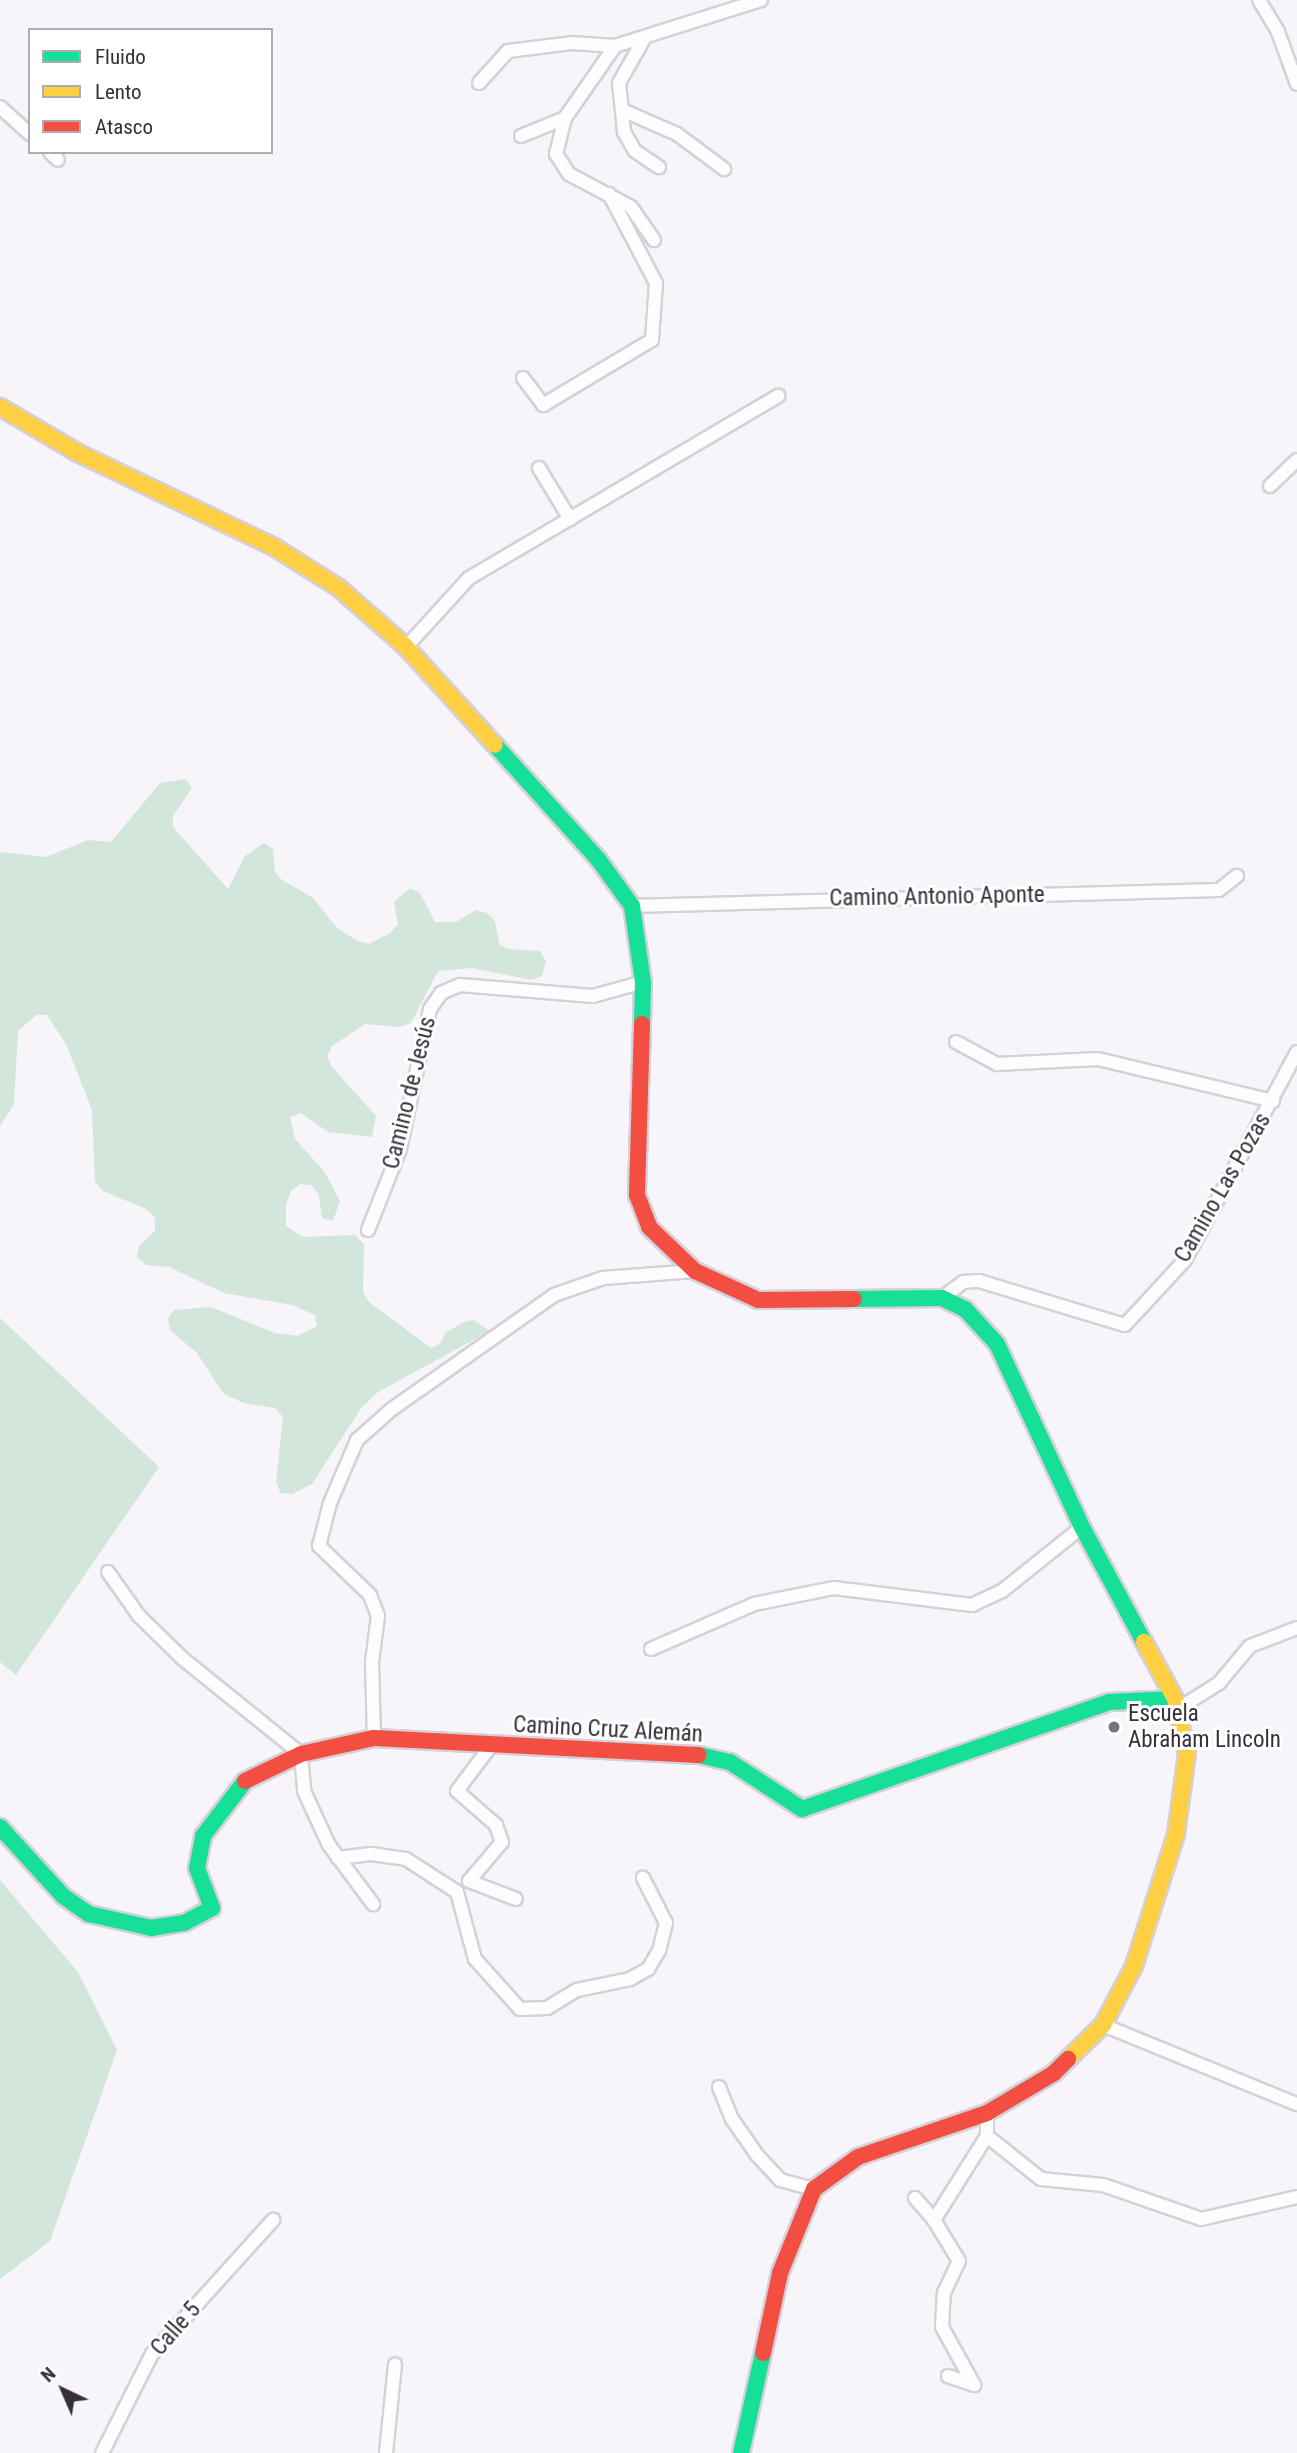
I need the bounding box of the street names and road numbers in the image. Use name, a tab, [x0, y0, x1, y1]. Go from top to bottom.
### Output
street label: Camino Antonio Aponte	[829, 881, 1045, 913]
street label: Camino de Jesús	[378, 1014, 442, 1172]
street label: Camino Las Pozas	[1169, 1108, 1277, 1268]
street label: Camino Cruz Alemán	[512, 1711, 704, 1749]
street label: Calle 5	[145, 2297, 207, 2361]

